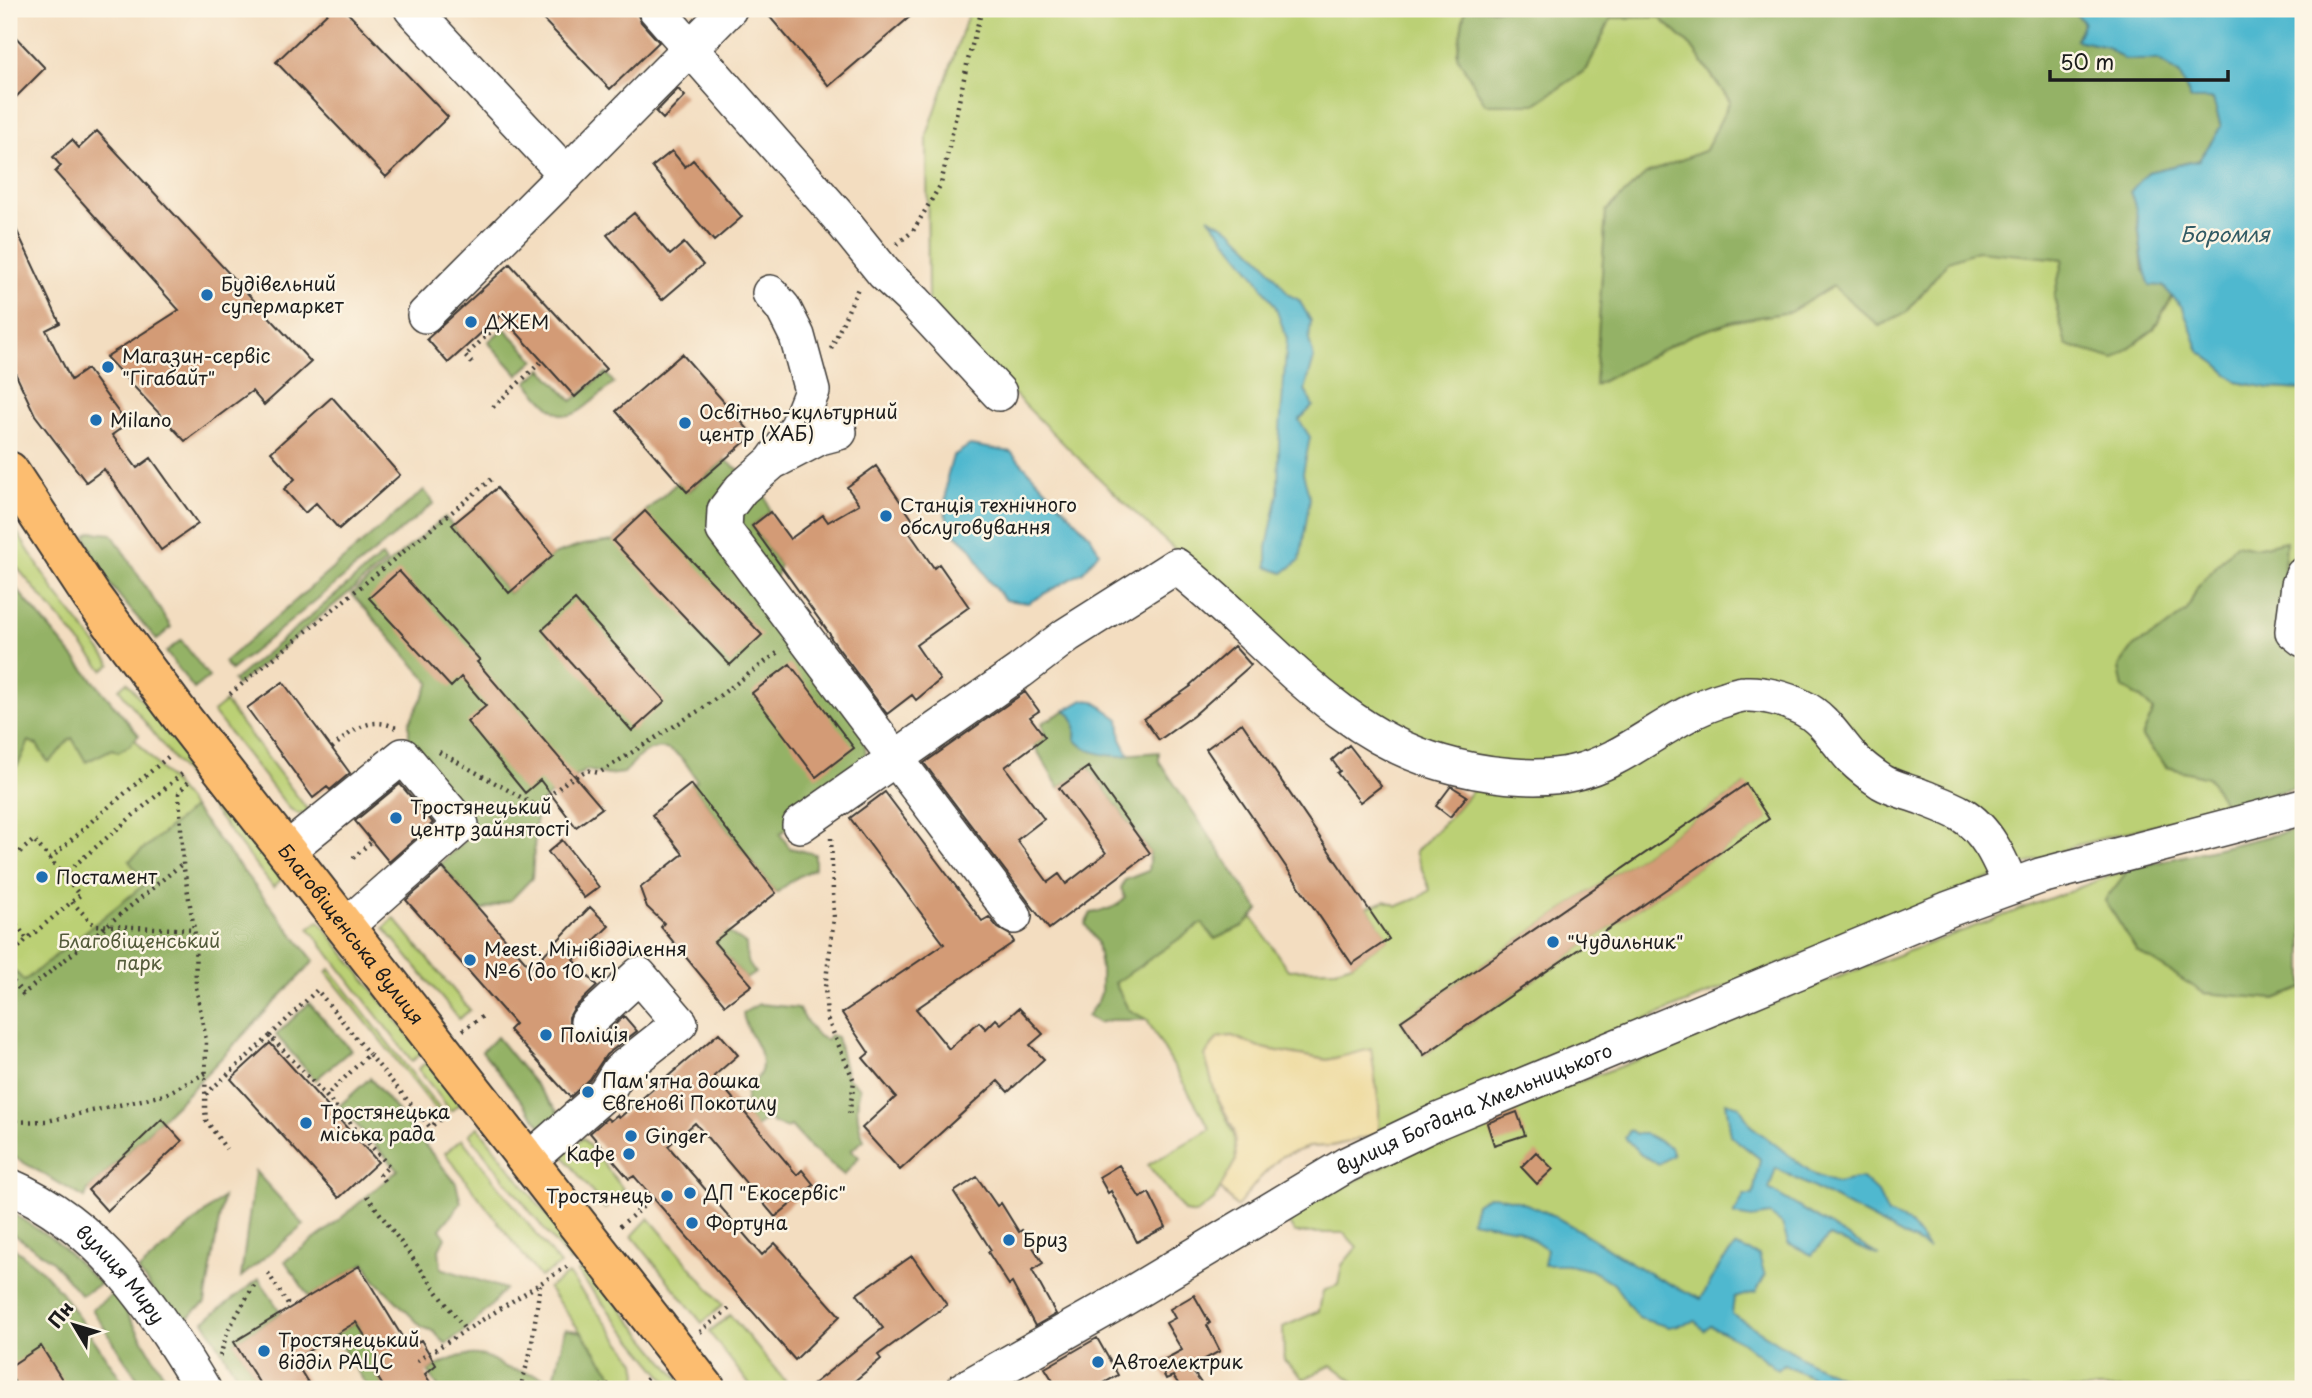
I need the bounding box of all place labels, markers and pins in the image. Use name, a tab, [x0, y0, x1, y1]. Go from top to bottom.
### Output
place label: Будівельний супермаркет	[221, 269, 345, 319]
marker: Будівельний супермаркет	[199, 287, 215, 303]
place label: ДЖЕМ	[484, 307, 549, 335]
marker: ДЖЕМ	[463, 314, 479, 330]
place label: Магазин-сервіс "Гігабайт"	[122, 341, 271, 391]
marker: Магазин-сервіс "Гігабайт"	[100, 359, 116, 375]
place label: Освітньо-культурний центр (ХАБ)	[699, 397, 898, 447]
place label: Milano	[110, 405, 172, 433]
marker: Milano	[88, 412, 104, 428]
marker: Освітньо-культурний центр (ХАБ)	[677, 415, 693, 431]
place label: Cтанція технічного обслуговування	[900, 490, 1077, 540]
marker: Cтанція технічного обслуговування	[878, 508, 894, 524]
place label: Тростянецький центр зайнятості	[410, 792, 570, 842]
marker: Тростянецький центр зайнятості	[388, 810, 404, 826]
place label: Постамент	[56, 862, 158, 890]
marker: Постамент	[34, 869, 50, 885]
place label: "Чудильник"	[1567, 927, 1684, 955]
place label: Meest. Мінівідділення №6 (до 10 кг)	[484, 934, 687, 984]
marker: "Чудильник"	[1545, 934, 1561, 950]
marker: Meest. Мінівідділення №6 (до 10 кг)	[462, 952, 478, 968]
place label: Поліція	[560, 1020, 629, 1048]
marker: Поліція	[538, 1027, 554, 1043]
place label: Пам'ятна дошка Євгенові Покотилу	[602, 1066, 777, 1116]
marker: Пам'ятна дошка Євгенові Покотилу	[580, 1084, 596, 1100]
place label: Тростянецька міська рада	[320, 1097, 450, 1147]
marker: Тростянецька міська рада	[298, 1115, 314, 1131]
place label: Ginger	[645, 1121, 708, 1149]
marker: Ginger	[623, 1128, 639, 1144]
place label: Кафе	[566, 1139, 615, 1167]
marker: Кафе	[621, 1146, 637, 1162]
place label: ДП "Екосервіс"	[703, 1178, 846, 1206]
place label: Тростянець	[546, 1181, 653, 1209]
marker: ДП "Екосервіс"	[682, 1185, 698, 1201]
marker: Тростянець	[659, 1188, 675, 1204]
place label: Фортуна	[706, 1208, 788, 1236]
marker: Фортуна	[684, 1215, 700, 1231]
place label: Бриз	[1023, 1225, 1068, 1253]
marker: Бриз	[1001, 1232, 1017, 1248]
place label: Тростянецький відділ РАЦС	[278, 1325, 419, 1375]
marker: Тростянецький відділ РАЦС	[256, 1343, 272, 1359]
place label: Автоелектрик	[1112, 1347, 1244, 1375]
marker: Автоелектрик	[1090, 1354, 1106, 1370]

